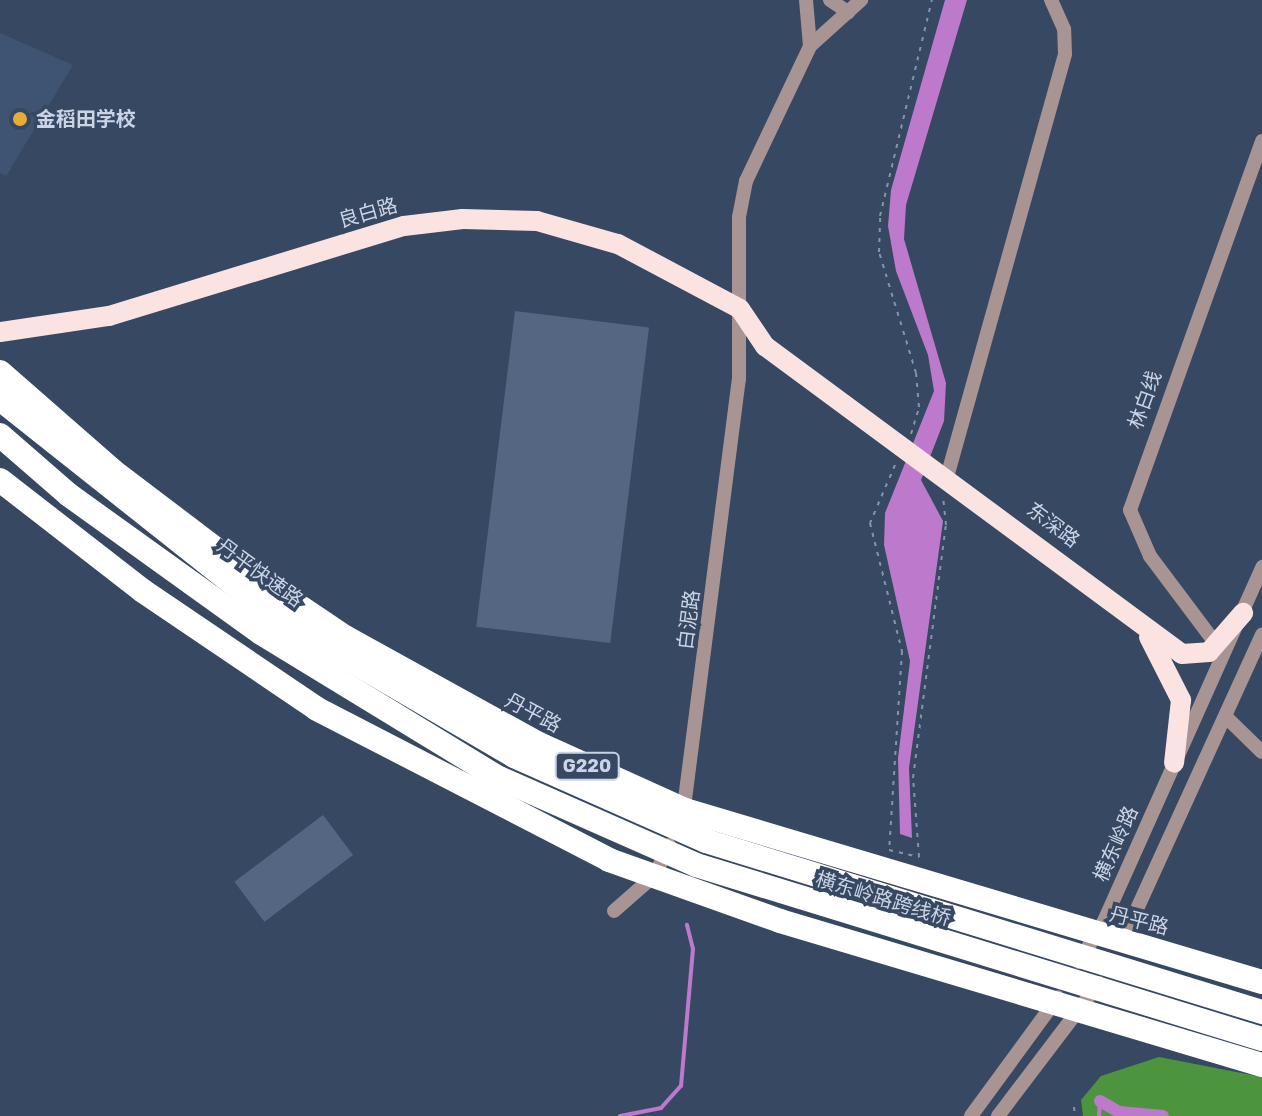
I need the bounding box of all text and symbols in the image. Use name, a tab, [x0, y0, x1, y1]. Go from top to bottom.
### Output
place label: 金稻田学校	[36, 107, 136, 131]
marker: 金稻田学校	[11, 110, 29, 128]
street label: 良白路	[336, 193, 400, 233]
street label: 林白线	[1123, 368, 1167, 432]
street label: 东深路	[1022, 497, 1084, 553]
street label: 丹平快速路	[212, 534, 308, 612]
street label: 白泥路	[673, 589, 705, 651]
street label: 丹平路	[501, 688, 565, 738]
road number: G220	[553, 752, 621, 780]
street label: 横东岭路	[1089, 803, 1143, 885]
street label: 横东岭路跨线桥	[813, 867, 953, 931]
street label: 丹平路	[1107, 902, 1171, 940]

